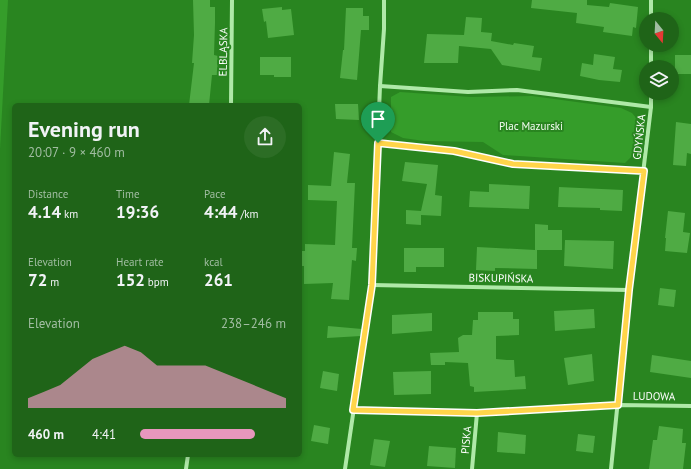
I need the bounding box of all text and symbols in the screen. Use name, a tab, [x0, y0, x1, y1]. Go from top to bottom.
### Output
north arrow	[639, 12, 679, 52]
map controls	[639, 12, 679, 100]
street label: ELBLĄSKA	[216, 27, 230, 77]
button: layers	[639, 60, 679, 100]
pin	[361, 102, 395, 143]
icon: arrive	[367, 108, 389, 130]
street label: GDYŃSKA	[630, 113, 648, 160]
text: Evening run	[28, 115, 140, 143]
button: share	[244, 116, 286, 158]
park label: Plac Mazurski	[499, 119, 563, 133]
text: 20:07 · 9 × 460 m	[28, 144, 125, 161]
text: Distance	[28, 187, 68, 201]
text: Time	[116, 187, 140, 201]
text: Pace	[204, 187, 226, 201]
text: 4.14	[28, 201, 61, 223]
text: 19:36	[116, 201, 159, 223]
text: 4:44	[204, 201, 238, 223]
text: km	[61, 207, 78, 221]
text: /km	[238, 207, 259, 221]
text: Elevation	[28, 255, 72, 269]
text: Heart rate	[116, 255, 164, 269]
text: kcal	[204, 255, 223, 269]
text: 72	[28, 269, 47, 291]
text: 152	[116, 269, 145, 291]
text: 261	[204, 269, 233, 291]
street label: BISKUPIŃSKA	[468, 270, 534, 286]
text: m	[47, 275, 59, 289]
text: bpm	[145, 275, 169, 289]
text: Elevation	[28, 315, 80, 332]
text: 238–246 m	[221, 315, 286, 332]
street label: LUDOWA	[633, 389, 676, 403]
street label: PISKA	[458, 425, 474, 455]
text: 460 m	[28, 426, 64, 443]
text: 4:41	[92, 426, 116, 443]

